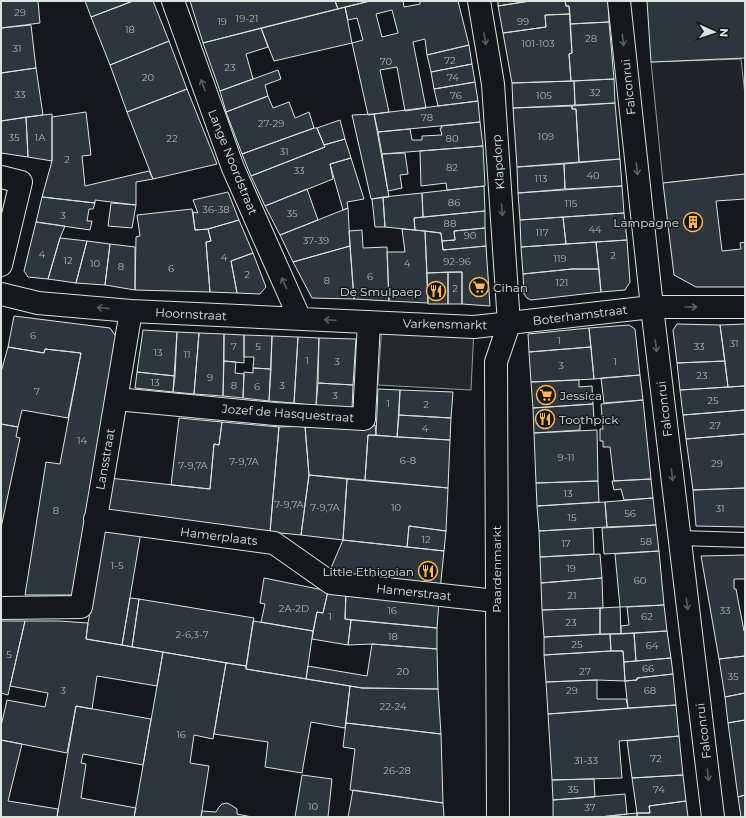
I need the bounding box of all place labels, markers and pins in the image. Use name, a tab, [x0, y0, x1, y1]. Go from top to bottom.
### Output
building icon: Lampagne	[682, 211, 704, 233]
place label: Lampagne	[613, 215, 679, 230]
supermarket icon: Cihan	[468, 276, 490, 298]
restaurant icon: De Smulpaep	[425, 280, 447, 302]
place label: Cihan	[493, 280, 528, 295]
place label: De Smulpaep	[340, 284, 422, 299]
supermarket icon: Jessica	[535, 384, 557, 406]
place label: Jessica	[559, 388, 602, 403]
restaurant icon: Toothpick	[534, 408, 556, 430]
place label: Toothpick	[559, 412, 619, 427]
restaurant icon: Little Ethiopian	[417, 560, 439, 582]
place label: Little Ethiopian	[322, 564, 414, 579]

